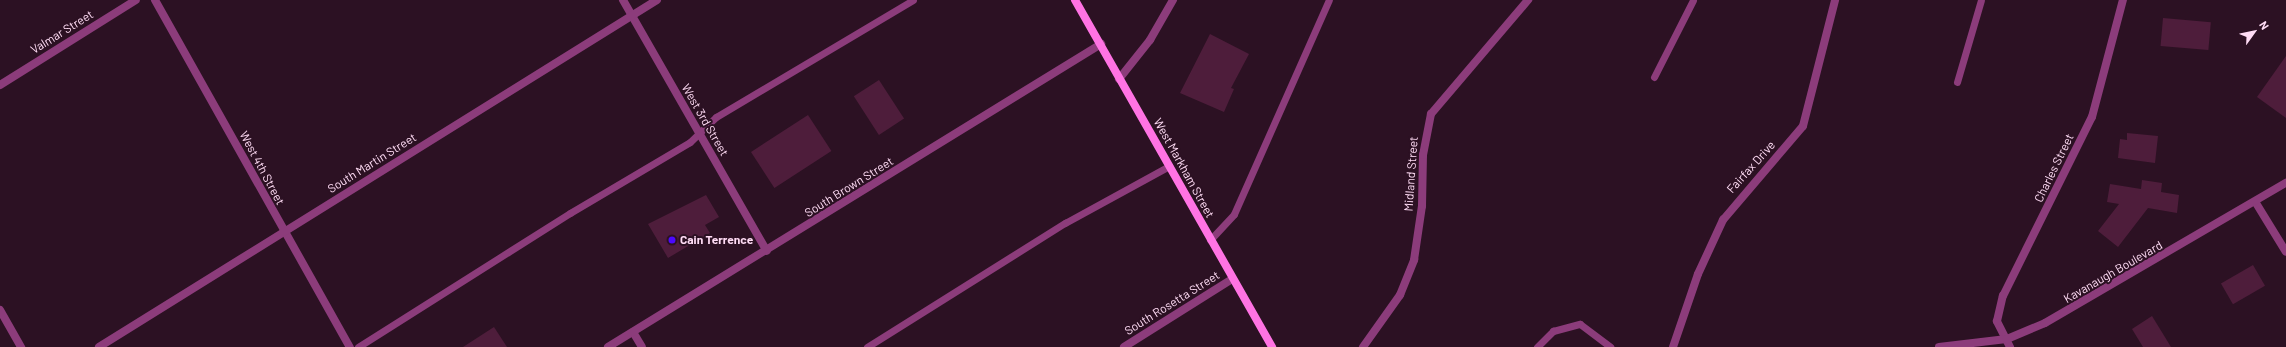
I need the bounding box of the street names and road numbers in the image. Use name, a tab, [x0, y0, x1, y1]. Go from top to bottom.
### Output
street label: Valmar Street	[28, 7, 96, 57]
street label: West 3rd Street	[679, 81, 731, 159]
street label: West Markham Street	[1151, 116, 1217, 220]
street label: West 4th Street	[237, 129, 287, 207]
street label: South Martin Street	[325, 130, 419, 196]
street label: Charles Street	[2031, 131, 2077, 205]
street label: Midland Street	[1401, 136, 1421, 212]
street label: Fairfax Drive	[1724, 138, 1778, 196]
street label: South Brown Street	[802, 154, 896, 220]
street label: Kavanaugh Boulevard	[2061, 238, 2165, 306]
street label: South Rosetta Street	[1122, 268, 1222, 338]

